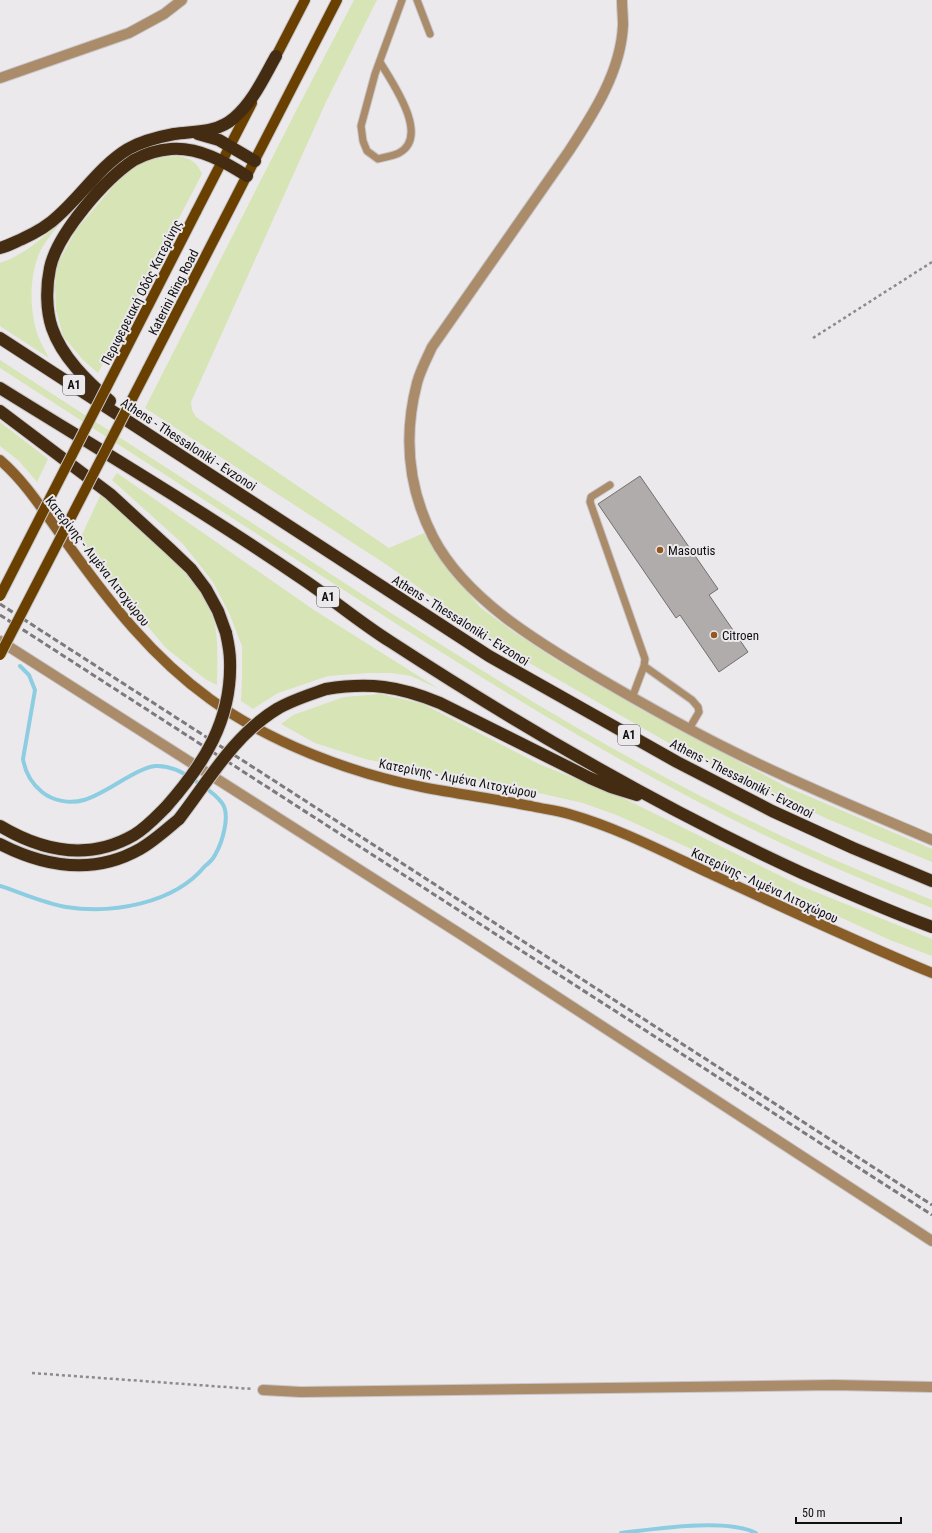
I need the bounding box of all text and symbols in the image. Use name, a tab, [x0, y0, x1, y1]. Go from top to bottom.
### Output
street label: Περιφερειακή Οδός Κατερίνης	[98, 217, 185, 367]
street label: Katerini Ring Road	[145, 247, 202, 338]
road number: Α1	[63, 375, 85, 395]
street label: Athens - Thessaloniki - Evzonoi	[118, 395, 259, 494]
street label: Κατερίνης - Λιμένα Λιτοχώρου	[42, 494, 153, 629]
place label: Masoutis	[668, 543, 716, 558]
marker: Masoutis	[655, 545, 665, 555]
street label: Athens - Thessaloniki - Evzonoi	[390, 572, 532, 669]
road number: Α1	[317, 587, 339, 607]
place label: Citroen	[722, 628, 759, 643]
marker: Citroen	[709, 630, 719, 640]
road number: Α1	[618, 725, 640, 745]
street label: Athens - Thessaloniki - Evzonoi	[668, 736, 816, 821]
street label: Κατερίνης - Λιμένα Λιτοχώρου	[378, 756, 538, 801]
street label: Κατερίνης - Λιμένα Λιτοχώρου	[689, 845, 841, 926]
scale bar	[796, 1499, 901, 1525]
text: 50 m	[802, 1506, 826, 1520]

